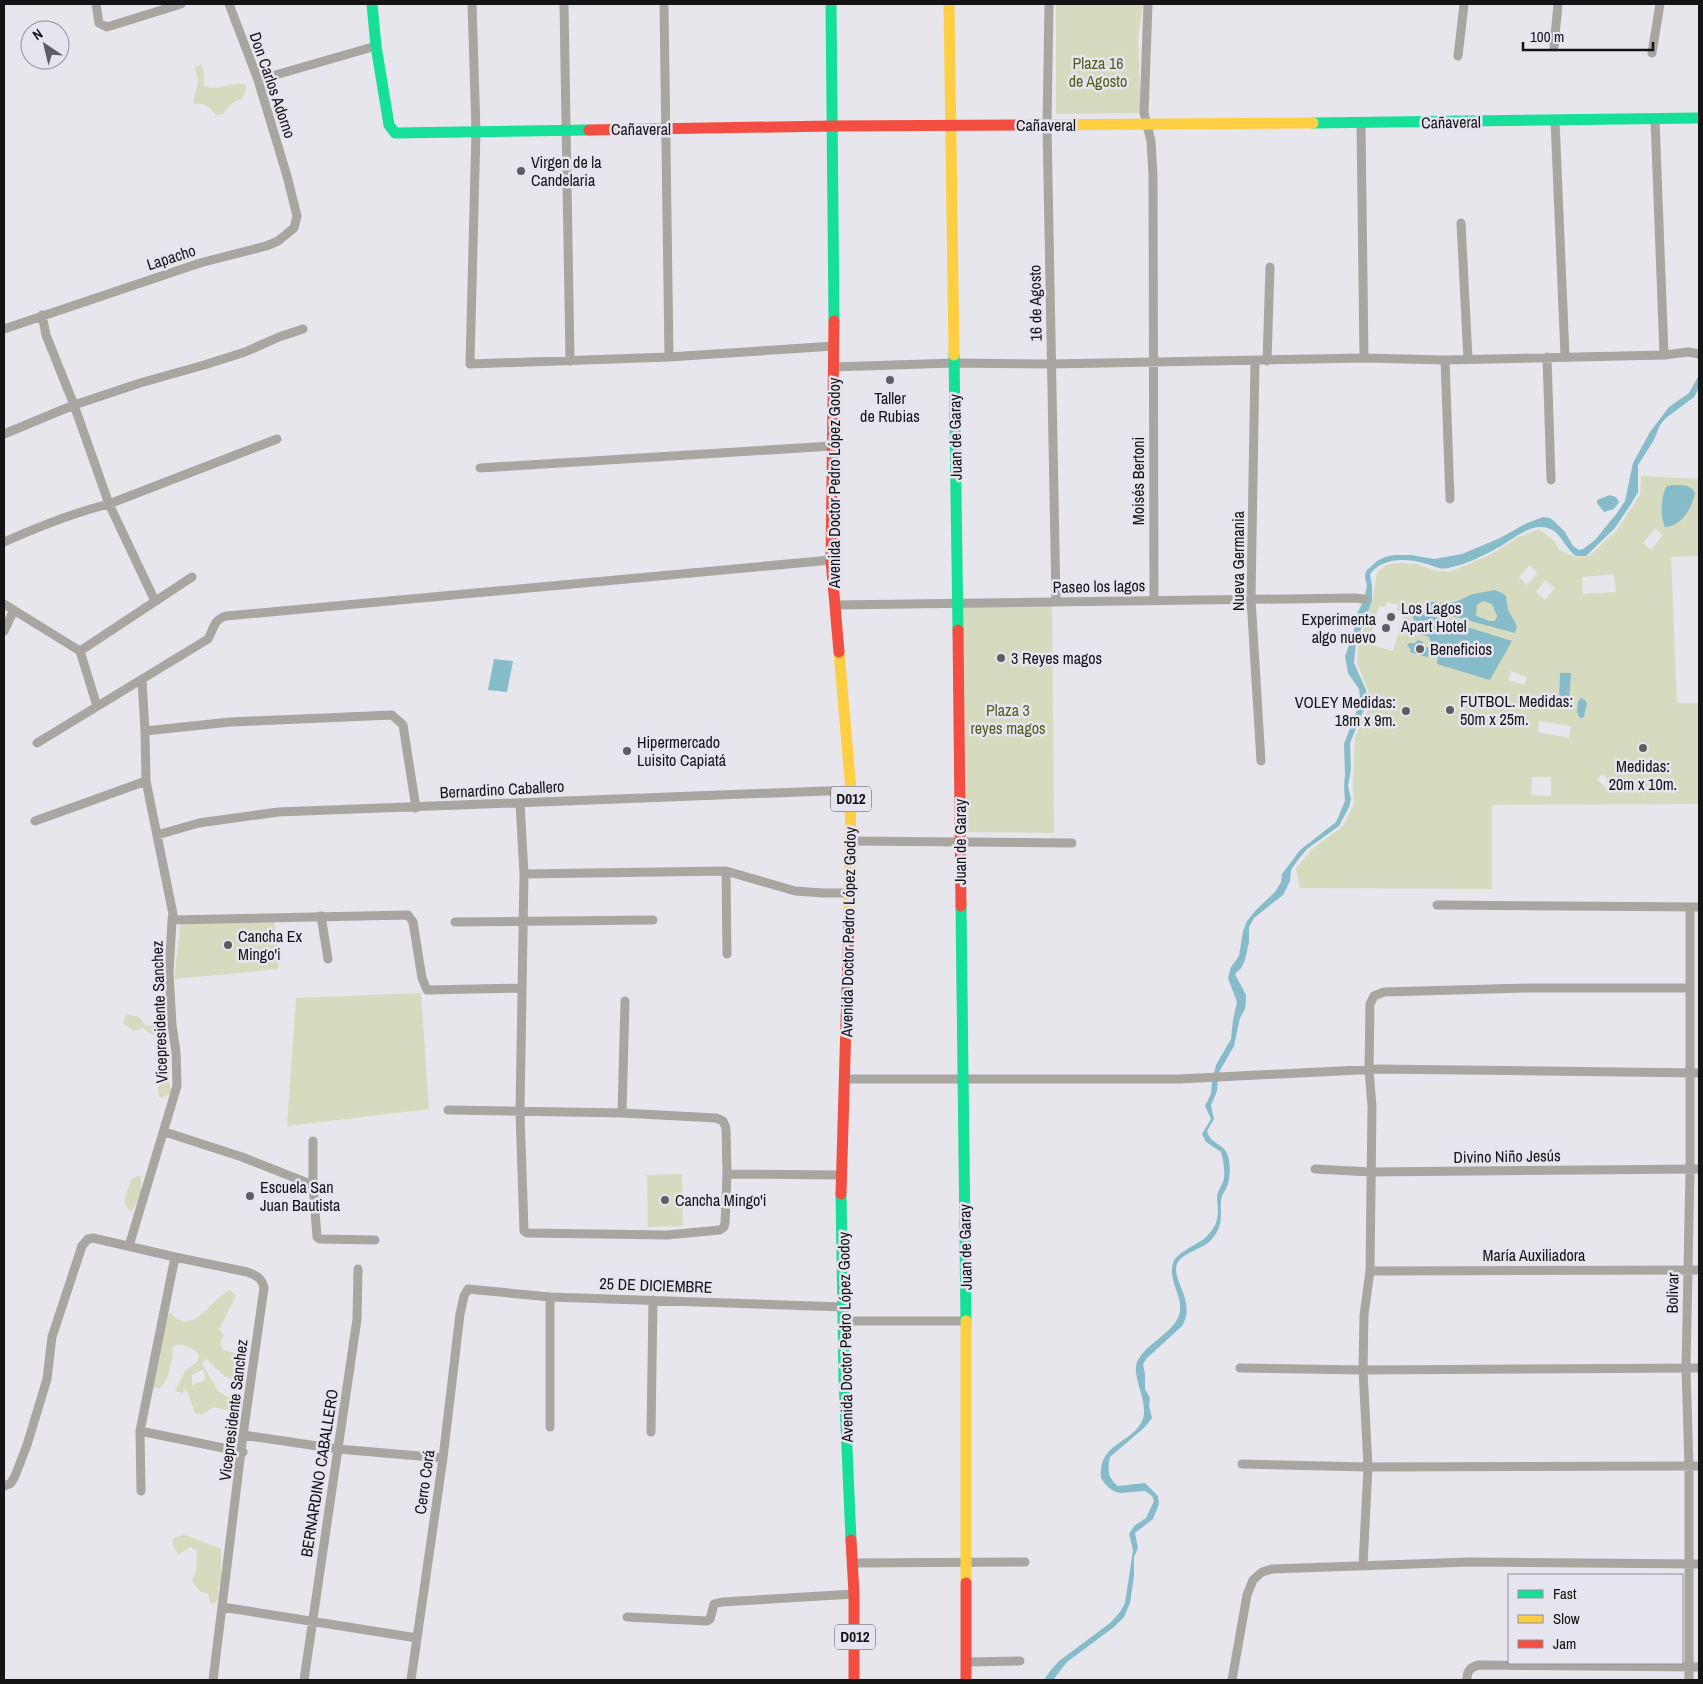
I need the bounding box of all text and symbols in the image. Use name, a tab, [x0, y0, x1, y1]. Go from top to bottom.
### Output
north arrow	[20, 20, 70, 70]
scale bar	[1523, 20, 1653, 52]
text: N	[29, 25, 46, 44]
text: 100 m	[1530, 26, 1564, 47]
street label: Don Carlos Adorno	[245, 29, 301, 141]
park label: Plaza 16 de Agosto	[1069, 52, 1127, 92]
street label: Cañaveral	[1421, 110, 1481, 134]
street label: Cañaveral	[1016, 114, 1076, 136]
street label: Cañaveral	[611, 118, 671, 140]
place label: Virgen de la Candelaria	[531, 151, 602, 191]
marker: Virgen de la Candelaria	[515, 165, 527, 177]
street label: Lapacho	[144, 239, 198, 275]
street label: 16 de Agosto	[1023, 265, 1047, 341]
marker: Taller de Rubias	[884, 374, 896, 386]
street label: Avenida Doctor Pedro López Godoy	[823, 377, 845, 589]
place label: Taller de Rubias	[860, 387, 920, 427]
street label: Juan de Garay	[943, 393, 967, 480]
street label: Moisés Bertoni	[1127, 437, 1149, 525]
street label: Nueva Germania	[1227, 510, 1249, 611]
street label: Paseo los lagos	[1053, 574, 1145, 598]
place label: Los Lagos Apart Hotel	[1400, 597, 1467, 637]
place label: Experimenta algo nuevo	[1302, 608, 1377, 648]
marker: Los Lagos Apart Hotel	[1385, 611, 1397, 623]
marker: Experimenta algo nuevo	[1380, 622, 1392, 634]
place label: Beneficios	[1430, 638, 1492, 660]
marker: Beneficios	[1414, 643, 1426, 655]
place label: 3 Reyes magos	[1011, 647, 1102, 669]
marker: 3 Reyes magos	[995, 652, 1007, 664]
place label: FUTBOL. Medidas: 50m x 25m.	[1460, 690, 1573, 730]
place label: VOLEY Medidas: 18m x 9m.	[1295, 691, 1396, 731]
park label: Plaza 3 reyes magos	[970, 699, 1046, 739]
marker: FUTBOL. Medidas: 50m x 25m.	[1444, 704, 1456, 716]
marker: VOLEY Medidas: 18m x 9m.	[1400, 705, 1412, 717]
place label: Hipermercado Luisito Capiatá	[637, 731, 727, 771]
marker: Medidas: 20m x 10m.	[1637, 742, 1649, 754]
marker: Hipermercado Luisito Capiatá	[621, 745, 633, 757]
place label: Medidas: 20m x 10m.	[1609, 755, 1677, 795]
street label: Bernardino Caballero	[439, 775, 565, 803]
road number: D012	[831, 786, 871, 812]
street label: Juan de Garay	[949, 799, 971, 885]
street label: Avenida Doctor Pedro López Godoy	[835, 826, 861, 1038]
place label: Cancha Ex Mingo'i	[238, 925, 303, 965]
marker: Cancha Ex Mingo'i	[222, 939, 234, 951]
street label: Vicepresidente Sanchez	[146, 940, 172, 1084]
street label: Divino Niño Jesús	[1453, 1144, 1561, 1168]
place label: Escuela San Juan Bautista	[260, 1176, 341, 1216]
place label: Cancha Mingo'i	[675, 1189, 767, 1211]
marker: Escuela San Juan Bautista	[244, 1190, 256, 1202]
marker: Cancha Mingo'i	[659, 1194, 671, 1206]
street label: Juan de Garay	[953, 1203, 977, 1290]
street label: Avenida Doctor Pedro López Godoy	[832, 1231, 858, 1443]
street label: María Auxiliadora	[1483, 1244, 1586, 1266]
street label: 25 DE DICIEMBRE	[599, 1272, 713, 1298]
street label: Bolivar	[1661, 1272, 1683, 1314]
street label: Vicepresidente Sanchez	[213, 1337, 253, 1482]
street label: BERNARDINO CABALLERO	[295, 1387, 343, 1559]
street label: Cerro Corá	[409, 1448, 440, 1516]
legend	[1508, 1574, 1683, 1664]
text: Fast	[1553, 1583, 1577, 1604]
text: Slow	[1553, 1608, 1580, 1629]
road number: D012	[835, 1624, 875, 1650]
text: Jam	[1553, 1633, 1576, 1654]

